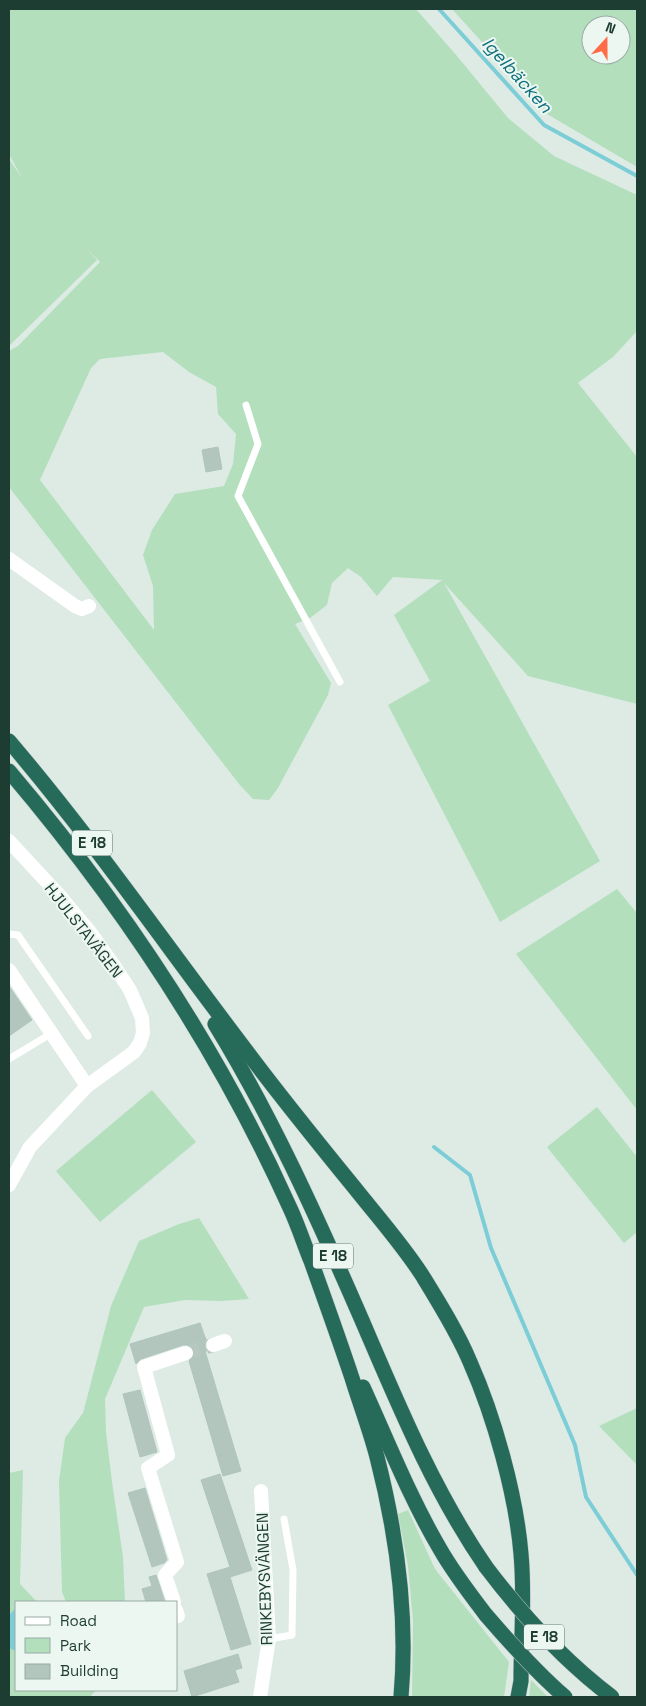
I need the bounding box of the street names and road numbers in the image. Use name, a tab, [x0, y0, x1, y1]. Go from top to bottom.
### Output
road number: E 18	[72, 830, 112, 856]
street label: HJULSTAVÄGEN	[40, 878, 127, 982]
road number: E 18	[313, 1244, 353, 1268]
street label: RINKEBYSVÄNGEN	[252, 1512, 277, 1646]
road number: E 18	[524, 1624, 564, 1650]

